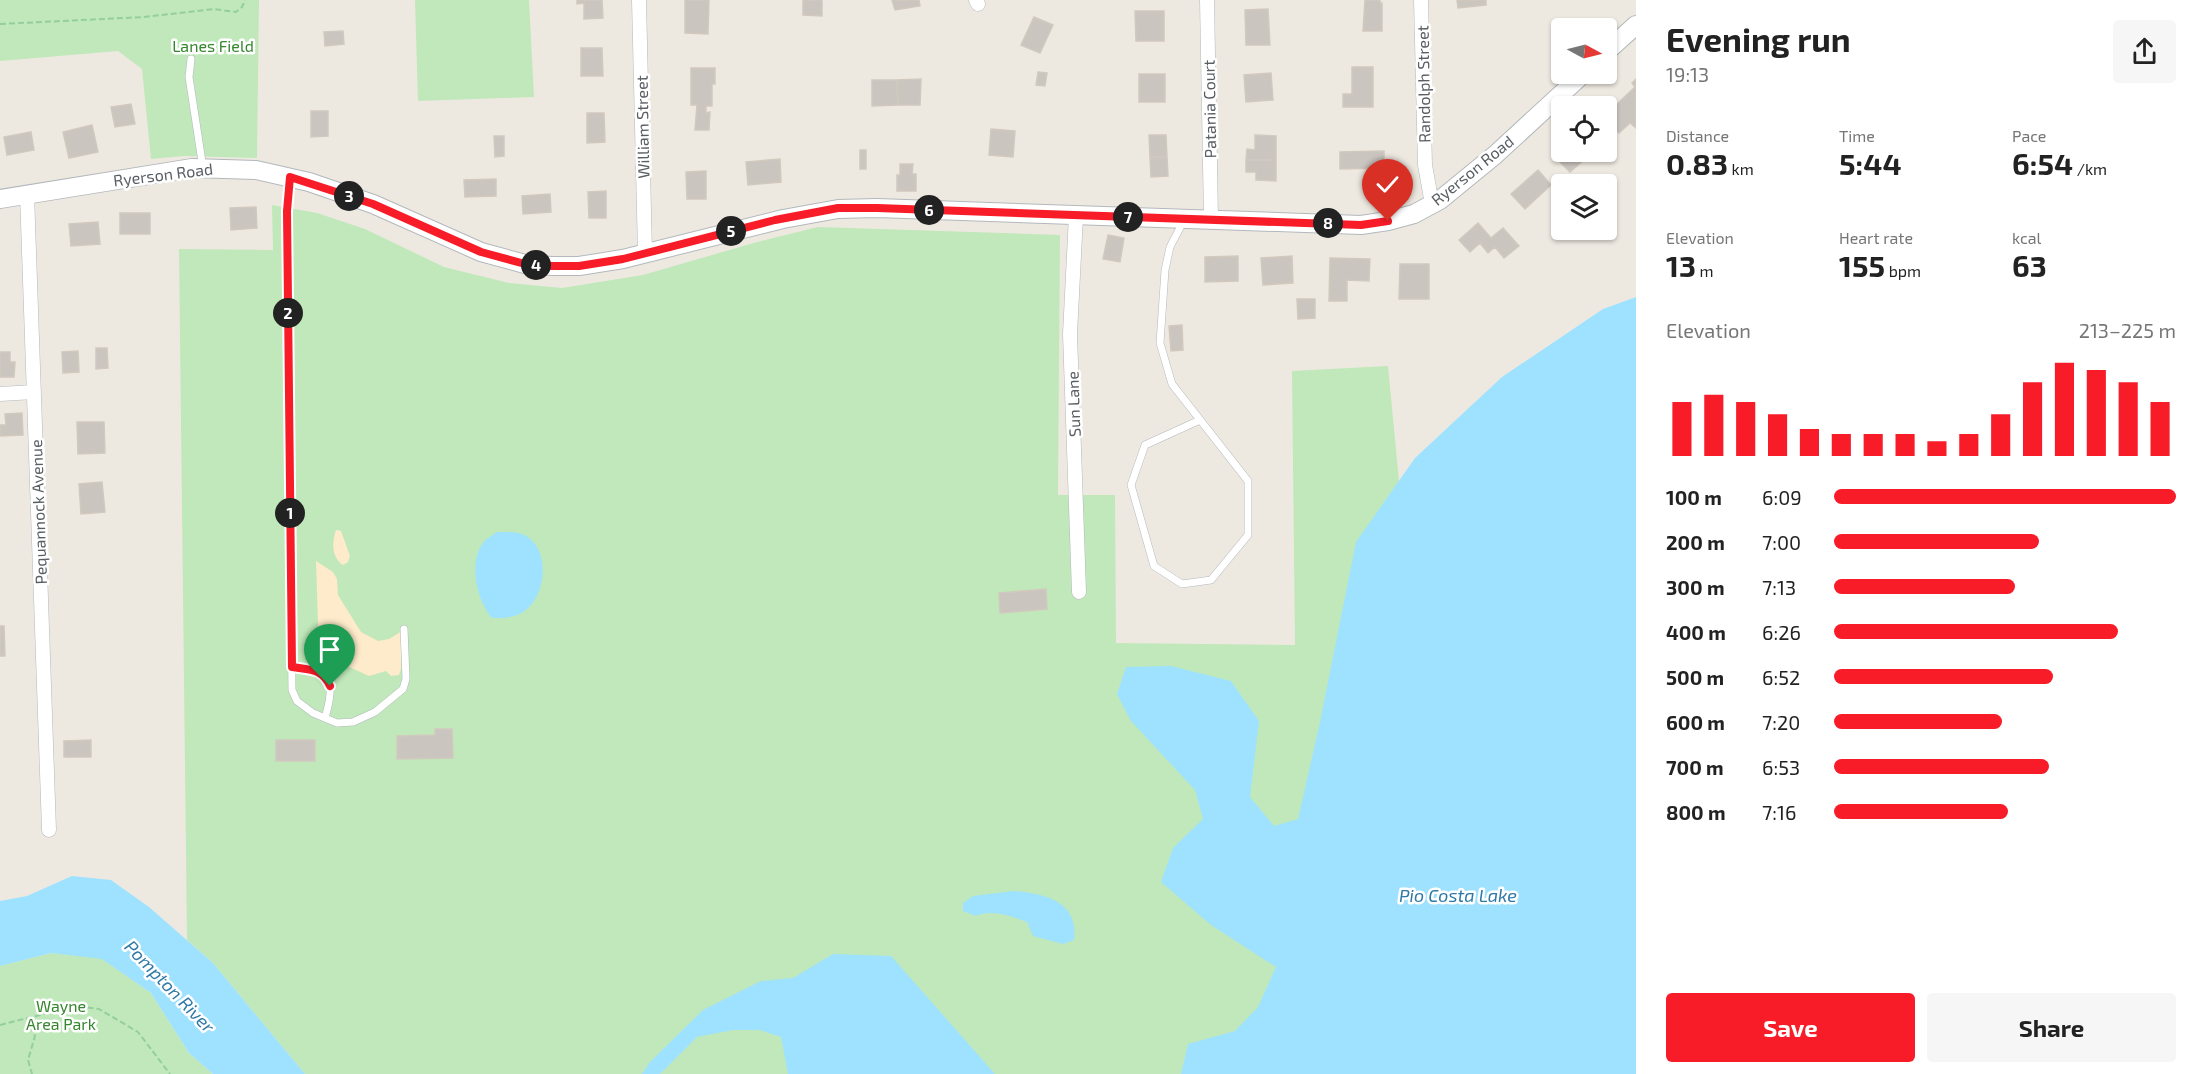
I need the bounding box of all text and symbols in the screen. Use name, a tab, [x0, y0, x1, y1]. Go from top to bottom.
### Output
north arrow	[1551, 18, 1617, 84]
map controls	[1551, 18, 1617, 240]
text: Evening run	[1666, 19, 1851, 59]
button: share	[2113, 20, 2176, 83]
street label: Randolph Street	[1412, 25, 1434, 143]
park label: Lanes Field	[172, 36, 254, 55]
street label: Patania Court	[1199, 60, 1219, 158]
text: 19:13	[1666, 62, 1709, 86]
street label: William Street	[632, 75, 652, 179]
button: locate	[1551, 96, 1617, 162]
text: Distance	[1666, 126, 1729, 145]
text: Time	[1839, 126, 1875, 145]
text: Pace	[2012, 126, 2046, 145]
street label: Ryerson Road	[1427, 131, 1517, 209]
text: 0.83	[1666, 145, 1728, 181]
text: 5:44	[1839, 145, 1902, 181]
text: 6:54	[2012, 145, 2073, 181]
street label: Ryerson Road	[112, 158, 214, 190]
pin	[1362, 159, 1413, 221]
text: km	[1728, 159, 1754, 178]
text: /km	[2073, 159, 2107, 178]
icon: check	[1371, 168, 1404, 201]
button: layers	[1551, 174, 1617, 240]
pin: 3	[334, 181, 364, 211]
text: 3	[344, 186, 354, 205]
pin: 6	[914, 195, 944, 225]
text: 6	[924, 200, 934, 219]
pin: 7	[1113, 202, 1143, 232]
text: 7	[1124, 207, 1132, 226]
pin: 8	[1313, 208, 1343, 238]
text: 8	[1323, 213, 1333, 232]
pin: 5	[716, 216, 746, 246]
text: 5	[727, 221, 735, 240]
text: Elevation	[1666, 228, 1734, 247]
text: Heart rate	[1839, 228, 1913, 247]
text: kcal	[2012, 228, 2041, 247]
text: 13	[1666, 247, 1696, 283]
text: 155	[1839, 247, 1885, 283]
text: 63	[2012, 247, 2047, 283]
pin: 4	[521, 250, 551, 280]
text: 4	[531, 255, 541, 274]
text: m	[1696, 261, 1714, 280]
text: bpm	[1885, 261, 1921, 280]
pin: 2	[273, 298, 303, 328]
text: 2	[283, 303, 293, 322]
text: Elevation	[1666, 318, 1751, 342]
text: 213–225 m	[2079, 318, 2176, 342]
street label: Sun Lane	[1062, 371, 1084, 437]
street label: Pequannock Avenue	[26, 439, 50, 585]
text: 100 m	[1666, 485, 1722, 509]
text: 6:09	[1762, 485, 1802, 509]
pin: 1	[275, 498, 305, 528]
text: 1	[287, 503, 293, 522]
text: 200 m	[1666, 530, 1725, 554]
text: 7:00	[1762, 530, 1801, 554]
text: 300 m	[1666, 575, 1725, 599]
text: 7:13	[1762, 575, 1796, 599]
text: 400 m	[1666, 620, 1726, 644]
text: 6:26	[1762, 620, 1801, 644]
pin	[304, 624, 355, 686]
icon: arrive	[313, 633, 346, 666]
text: 500 m	[1666, 665, 1724, 689]
text: 6:52	[1762, 665, 1800, 689]
text: 600 m	[1666, 710, 1725, 734]
text: 7:20	[1762, 710, 1800, 734]
text: 700 m	[1666, 755, 1724, 779]
text: 6:53	[1762, 755, 1800, 779]
text: 800 m	[1666, 800, 1726, 824]
text: 7:16	[1762, 800, 1796, 824]
water label: Pio Costa Lake	[1399, 884, 1517, 906]
water label: Pompton River	[120, 935, 220, 1037]
button: Save	[1666, 993, 1915, 1062]
button: Share	[1927, 993, 2176, 1062]
park label: Wayne Area Park	[26, 996, 96, 1033]

